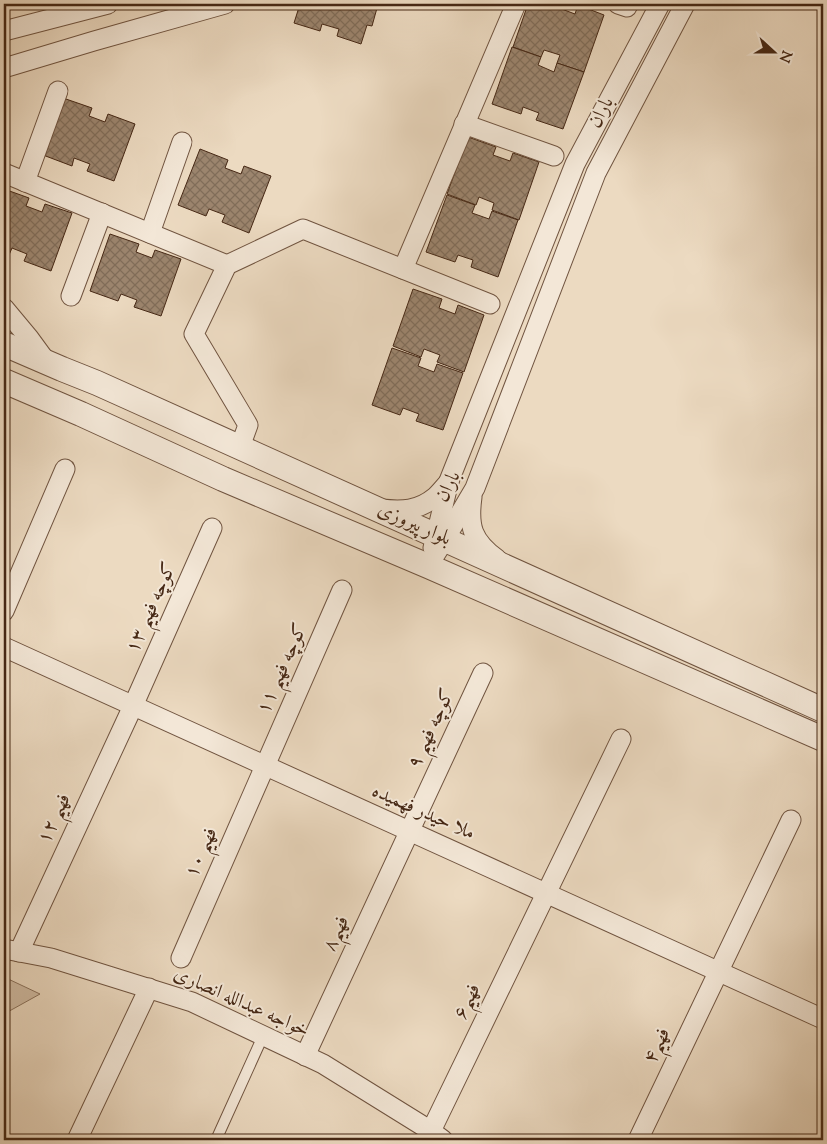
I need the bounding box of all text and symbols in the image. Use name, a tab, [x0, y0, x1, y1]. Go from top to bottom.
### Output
north arrow	[750, 28, 800, 78]
text: N	[773, 47, 796, 65]
street label: باران	[582, 92, 622, 134]
street label: باران	[429, 466, 469, 508]
street label: بلوار پیروزی	[373, 496, 455, 554]
street label: کوچه فهیم ۱۳	[119, 558, 188, 659]
street label: کوچه فهیم ۱۱	[250, 619, 319, 720]
street label: کوچه فهیم ۹	[401, 684, 466, 775]
street label: ملا حیدر فهمیده	[367, 777, 479, 849]
street label: فهیم ۱۲	[31, 789, 82, 850]
street label: فهیم ۱۰	[178, 823, 229, 884]
street label: فهیم۸	[316, 911, 361, 958]
street label: خواجه عبدالله انصاری	[168, 960, 314, 1046]
street label: فهیم۶	[447, 979, 492, 1026]
street label: فهیم۴	[637, 1023, 682, 1070]

